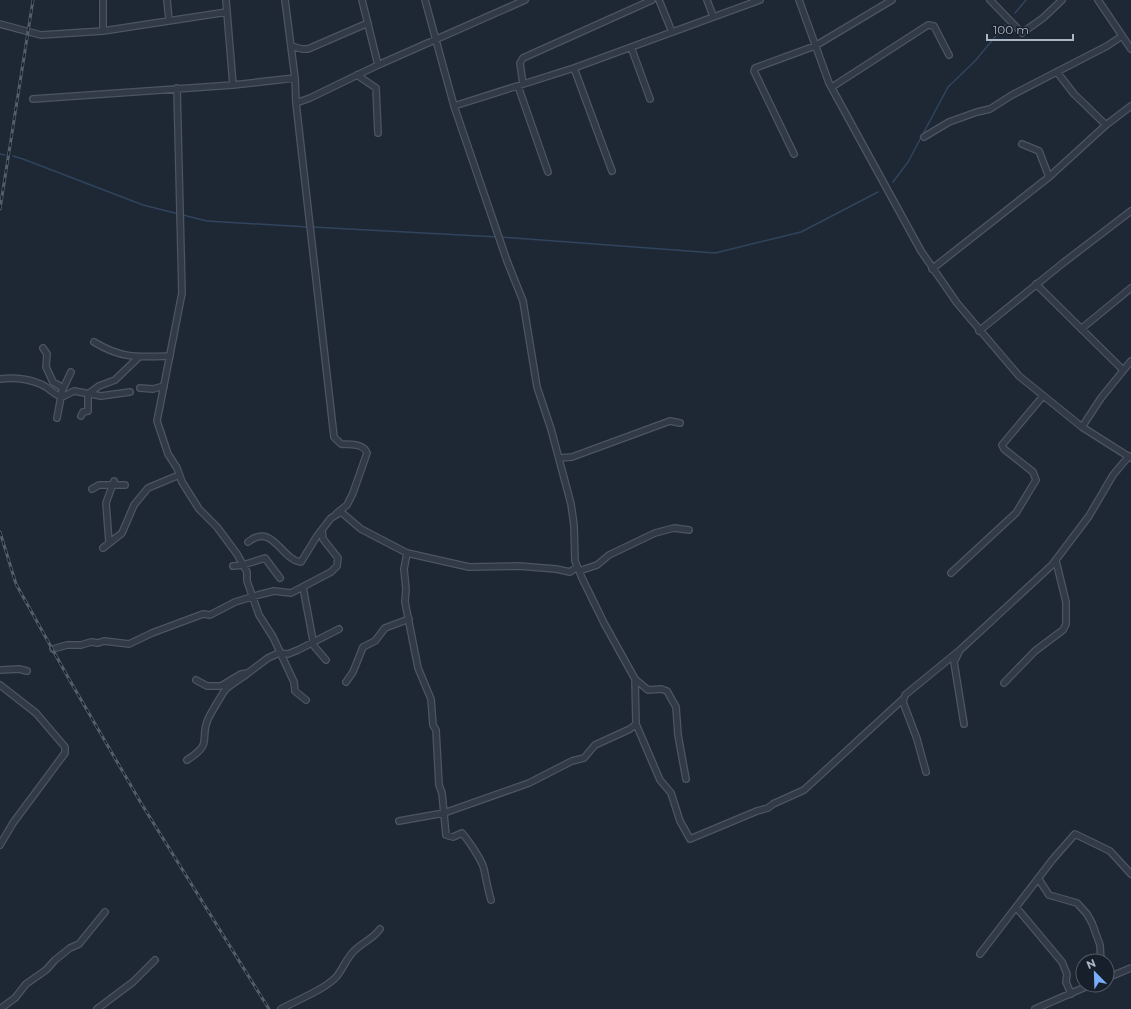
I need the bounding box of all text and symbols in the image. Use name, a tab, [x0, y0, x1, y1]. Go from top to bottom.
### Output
scale bar	[987, 16, 1073, 42]
text: 100 m	[993, 22, 1029, 37]
north arrow	[1075, 953, 1115, 993]
text: N	[1084, 956, 1098, 972]

